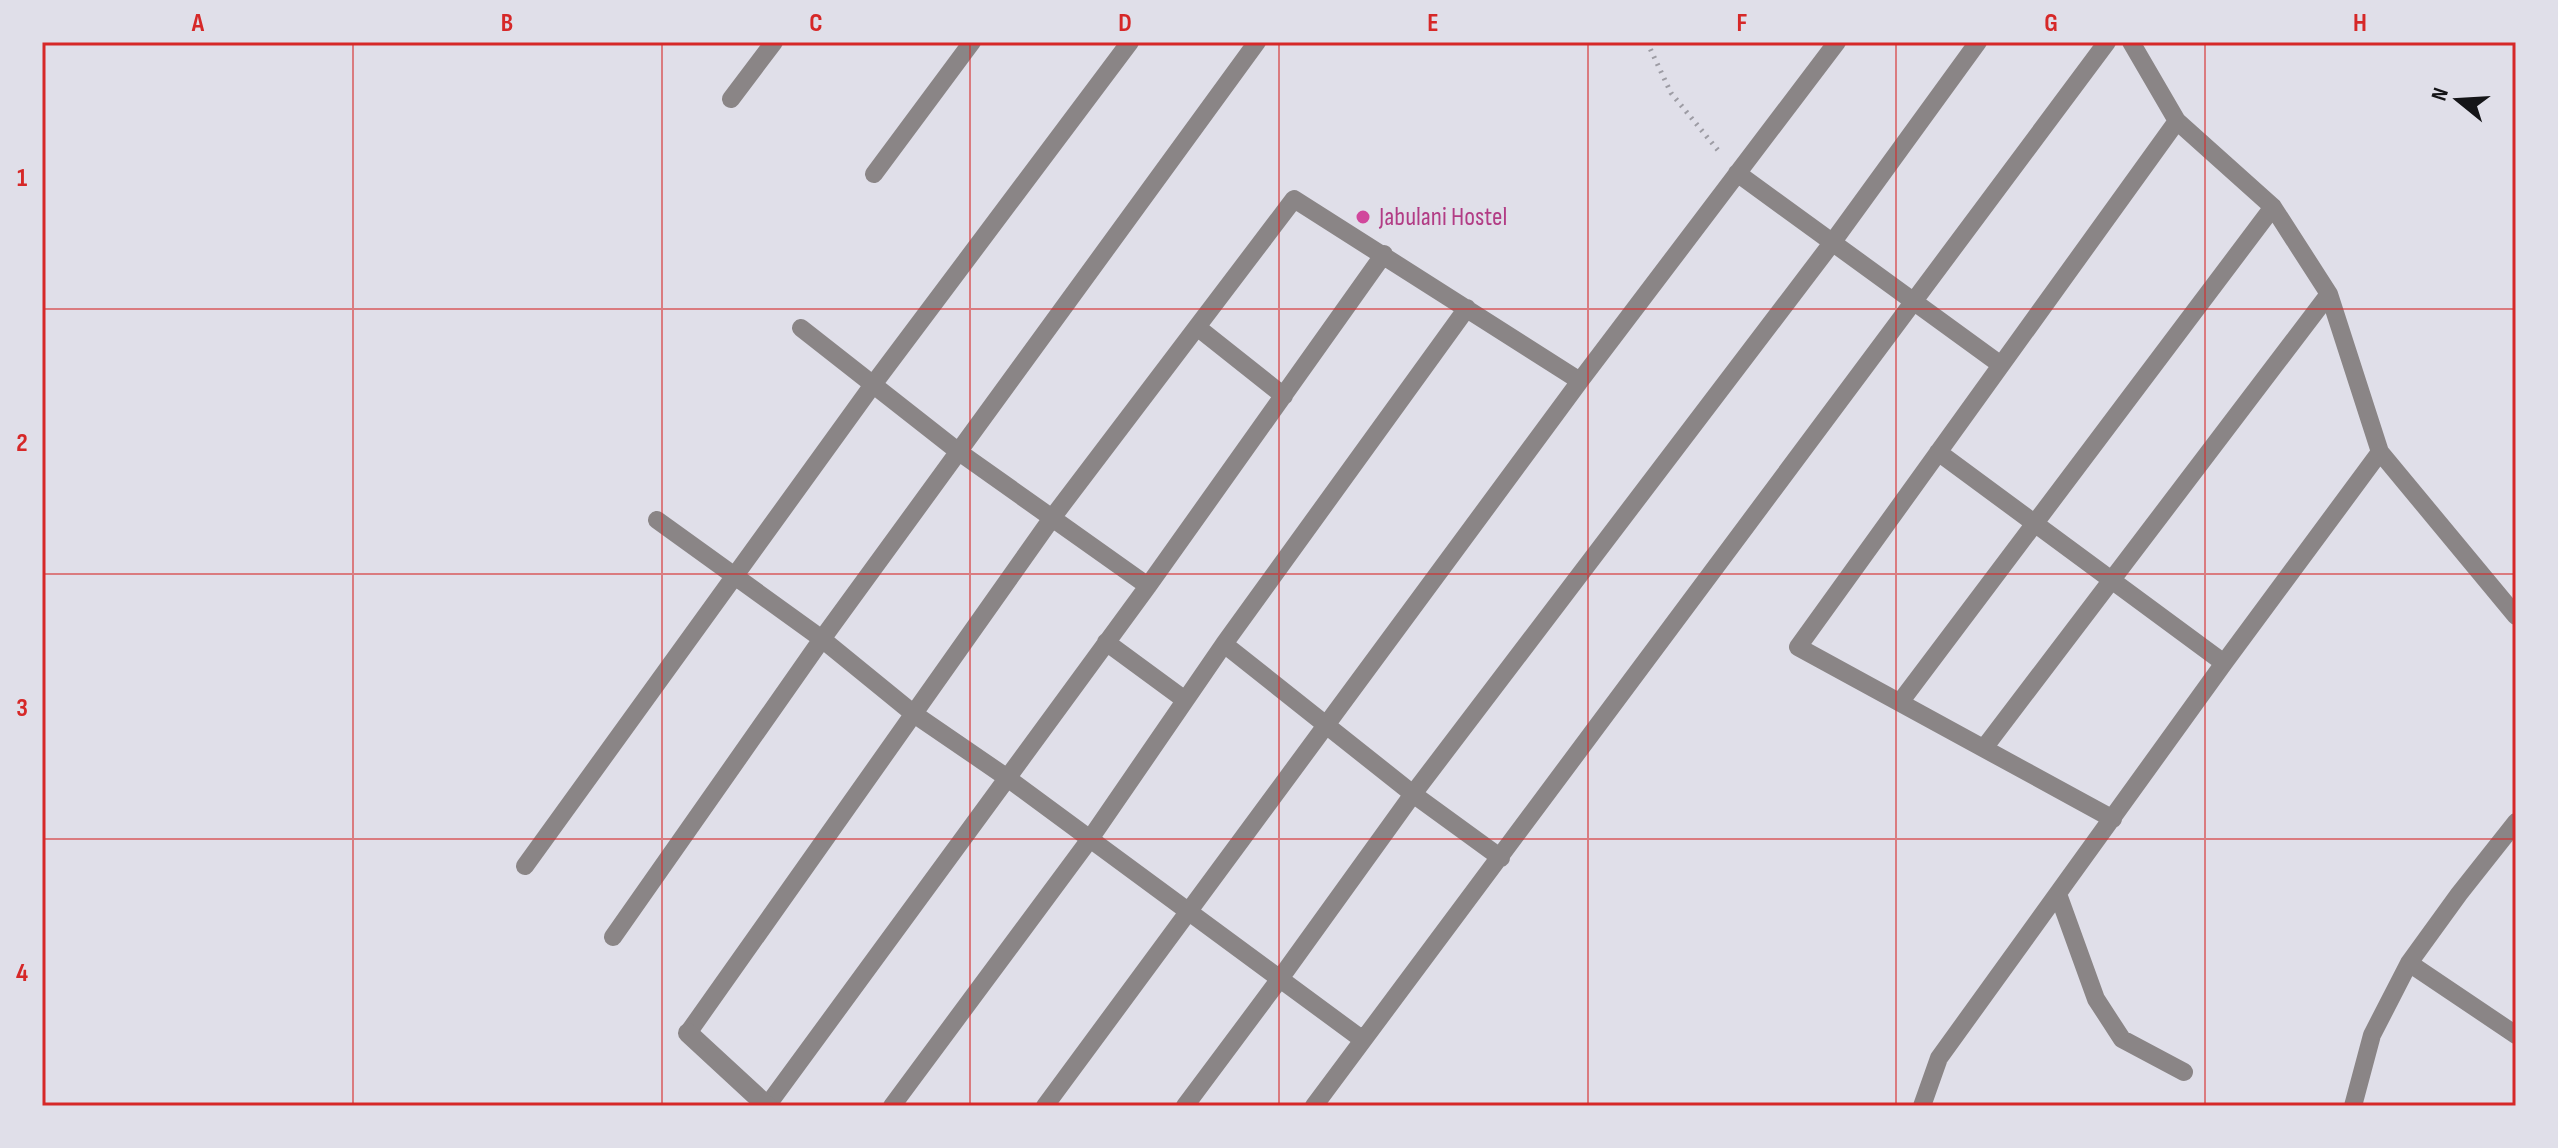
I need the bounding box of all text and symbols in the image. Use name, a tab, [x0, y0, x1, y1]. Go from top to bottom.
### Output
text: A	[191, 8, 205, 39]
text: B	[501, 8, 513, 39]
text: C	[809, 8, 823, 39]
text: D	[1118, 8, 1132, 39]
text: E	[1427, 8, 1439, 39]
text: F	[1737, 8, 1748, 39]
text: G	[2044, 8, 2058, 39]
text: H	[2353, 8, 2367, 39]
north arrow	[2418, 60, 2498, 140]
text: N	[2426, 85, 2455, 104]
text: 1	[17, 163, 27, 194]
place label: Jabulani Hostel	[1378, 202, 1507, 233]
marker: Jabulani Hostel	[1354, 208, 1372, 226]
text: 2	[16, 428, 28, 459]
text: 3	[16, 693, 28, 724]
text: 4	[16, 958, 28, 989]

